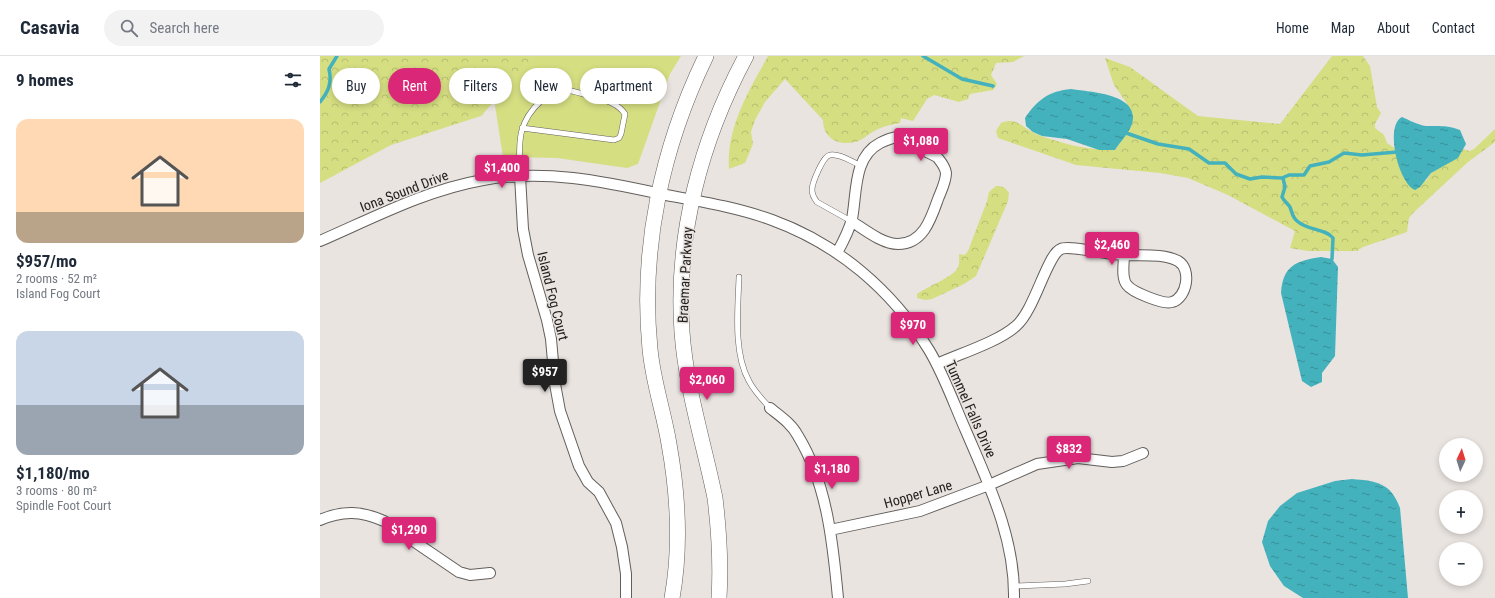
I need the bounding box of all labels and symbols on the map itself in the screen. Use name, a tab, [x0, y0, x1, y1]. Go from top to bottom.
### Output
pin: $1,080	[888, 128, 954, 162]
pin: $1,400	[469, 155, 535, 189]
street label: Iona Sound Drive	[358, 167, 451, 215]
street label: Braemar Parkway	[674, 226, 696, 323]
pin: $2,460	[1079, 232, 1145, 266]
street label: Island Fog Court	[534, 250, 572, 342]
pin: $970	[889, 312, 937, 346]
street label: Tummel Falls Drive	[942, 358, 1000, 460]
pin: $957	[521, 359, 569, 393]
pin: $2,060	[674, 367, 740, 401]
pin: $832	[1045, 436, 1093, 470]
north arrow	[1439, 438, 1483, 482]
pin: $1,180	[799, 456, 865, 490]
street label: Hopper Lane	[882, 477, 954, 511]
pin: $1,290	[376, 517, 442, 551]

